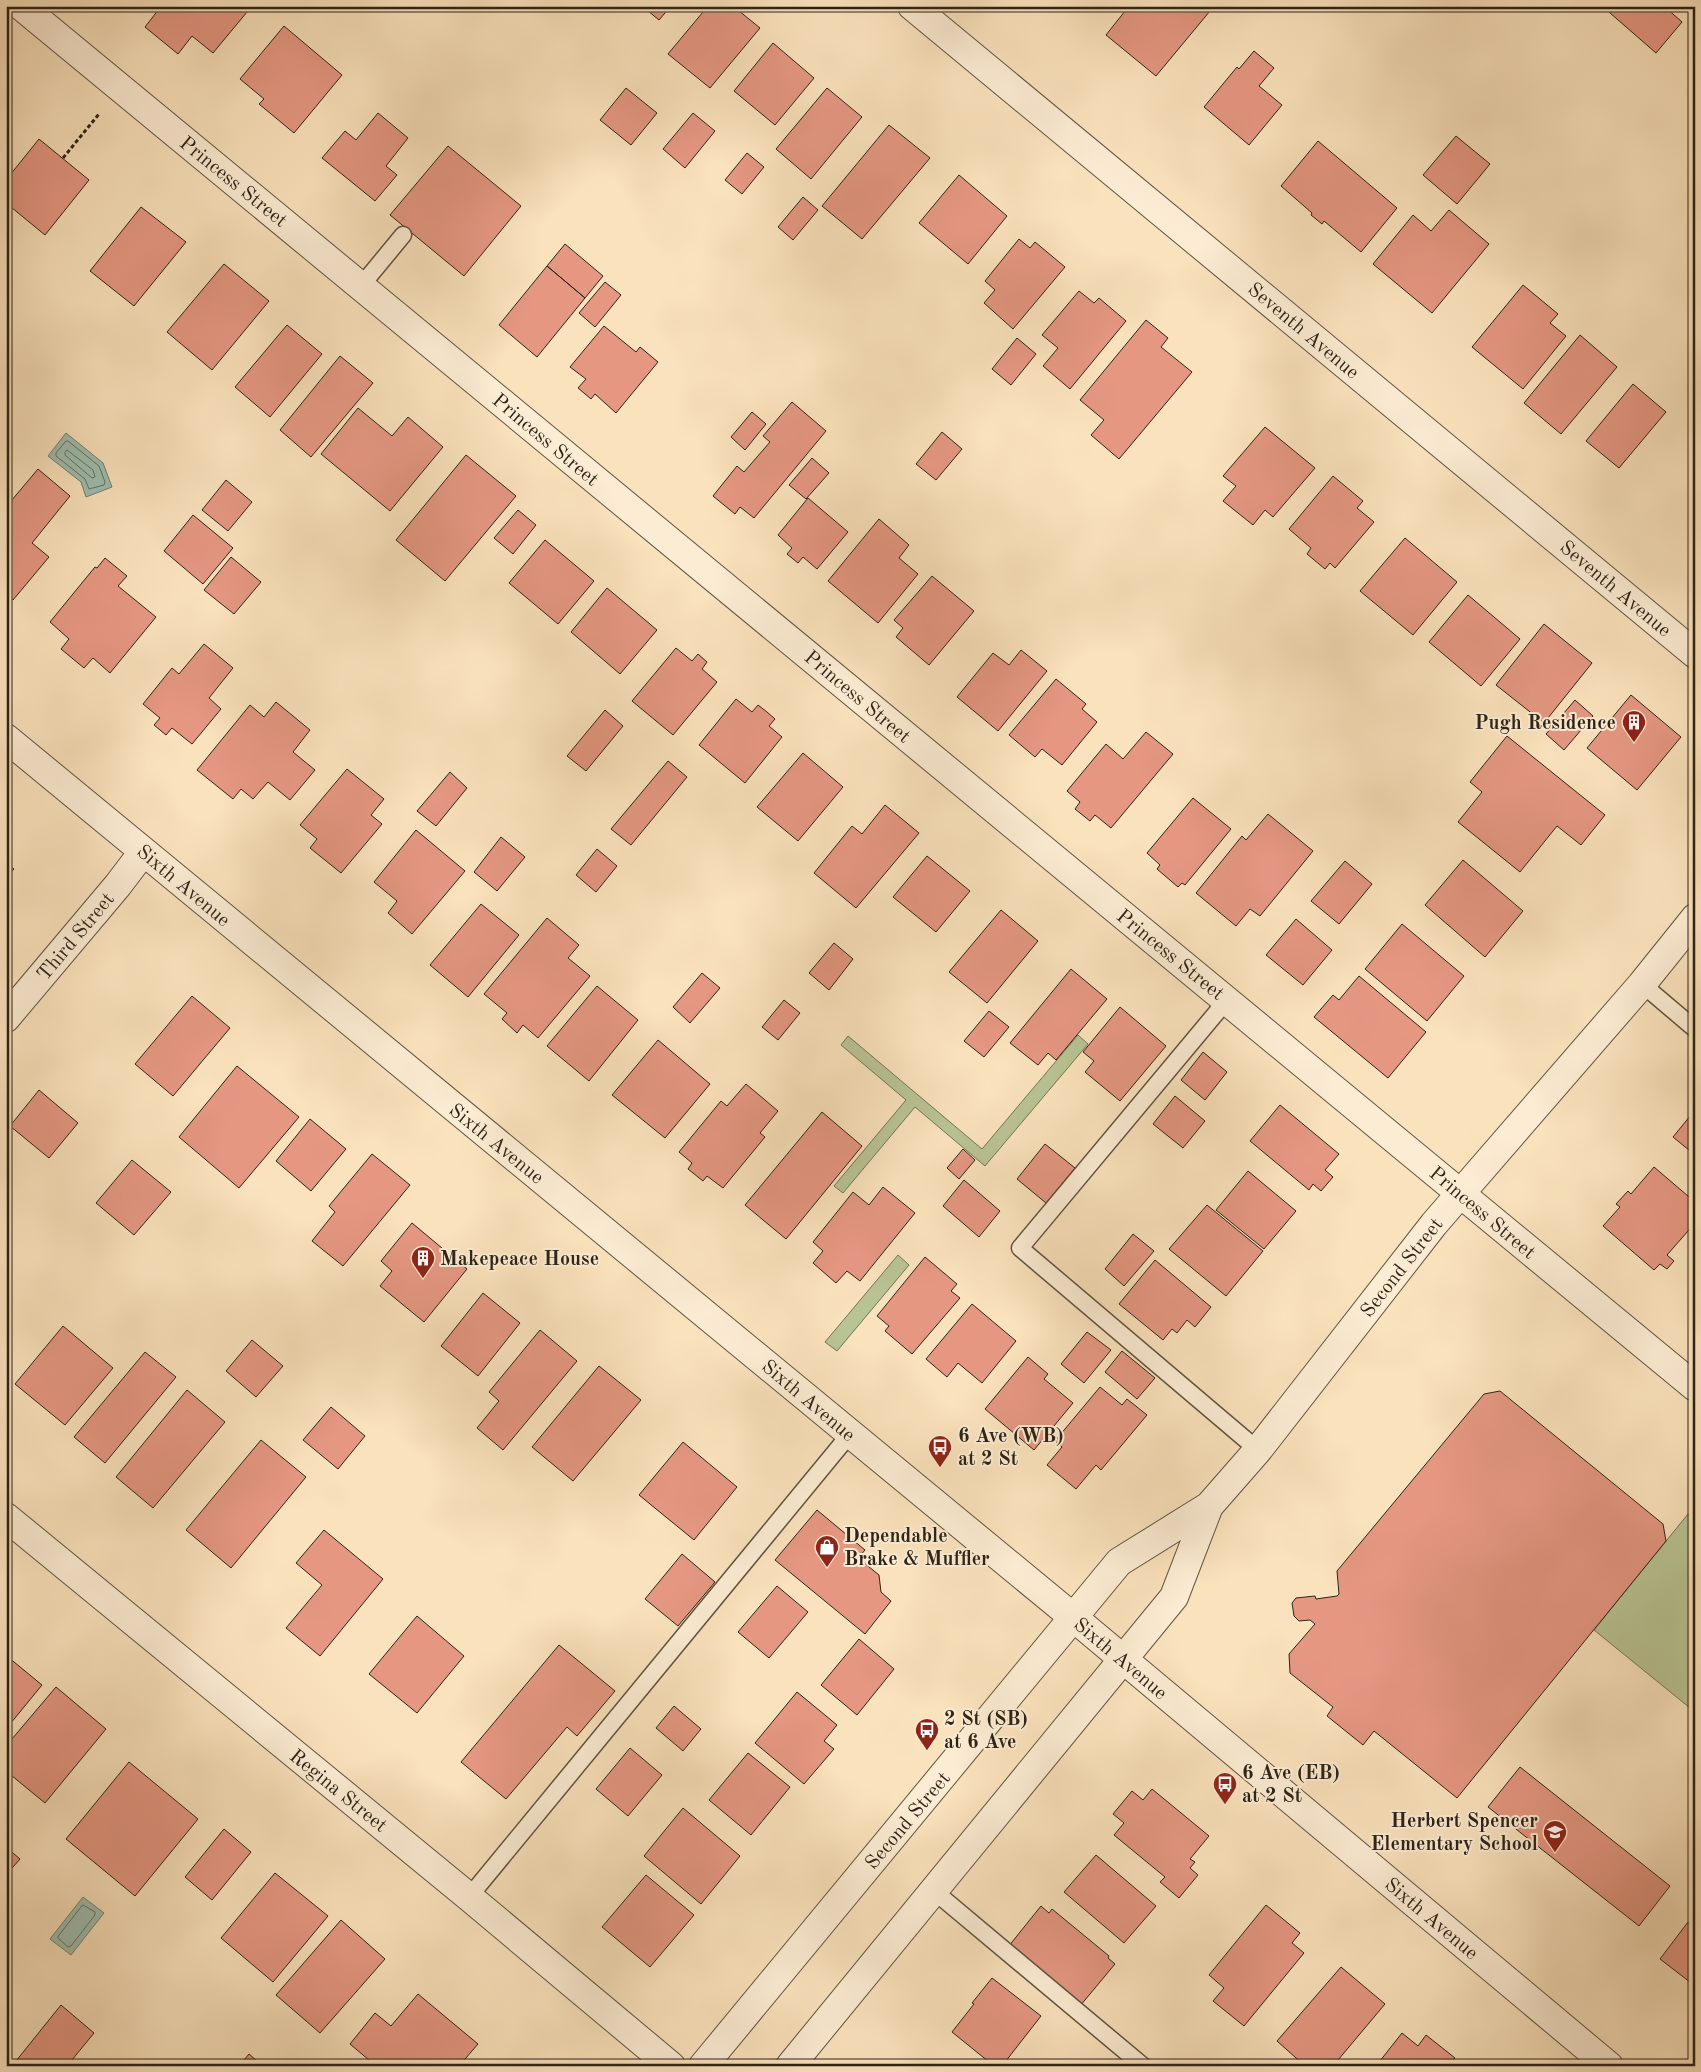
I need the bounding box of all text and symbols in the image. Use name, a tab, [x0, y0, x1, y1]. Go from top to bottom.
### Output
street label: Princess Street	[175, 133, 290, 232]
street label: Seventh Avenue	[1243, 279, 1362, 384]
street label: Princess Street	[488, 390, 602, 491]
street label: Seventh Avenue	[1555, 537, 1674, 642]
street label: Princess Street	[800, 647, 914, 748]
building icon: Pugh Residence	[1621, 709, 1647, 743]
place label: Pugh Residence	[1474, 714, 1616, 734]
street label: Sixth Avenue	[132, 842, 233, 931]
street label: Third Street	[34, 890, 119, 985]
street label: Princess Street	[1112, 906, 1227, 1005]
street label: Sixth Avenue	[445, 1101, 547, 1189]
street label: Princess Street	[1425, 1163, 1539, 1264]
street label: Second Street	[1358, 1215, 1447, 1322]
building icon: Makepeace House	[410, 1245, 436, 1279]
place label: Makepeace House	[440, 1250, 599, 1270]
street label: Sixth Avenue	[757, 1357, 858, 1446]
place label: 6 Ave (WB) at 2 St	[958, 1426, 1064, 1470]
bus stop icon: 6 Ave (WB) at 2 St	[927, 1434, 953, 1468]
place label: Dependable Brake & Muffler	[844, 1527, 990, 1570]
shop icon: Dependable Brake & Muffler	[814, 1534, 840, 1568]
street label: Sixth Avenue	[1069, 1615, 1170, 1704]
place label: 2 St (SB) at 6 Ave	[944, 1709, 1028, 1753]
bus stop icon: 2 St (SB) at 6 Ave	[914, 1717, 940, 1751]
street label: Regina Street	[285, 1746, 390, 1837]
place label: 6 Ave (EB) at 2 St	[1242, 1763, 1340, 1807]
street label: Second Street	[862, 1769, 955, 1874]
bus stop icon: 6 Ave (EB) at 2 St	[1212, 1771, 1238, 1805]
place label: Herbert Spencer Elementary School	[1371, 1812, 1538, 1855]
school or university icon: Herbert Spencer Elementary School	[1542, 1819, 1568, 1853]
street label: Sixth Avenue	[1380, 1875, 1481, 1964]

